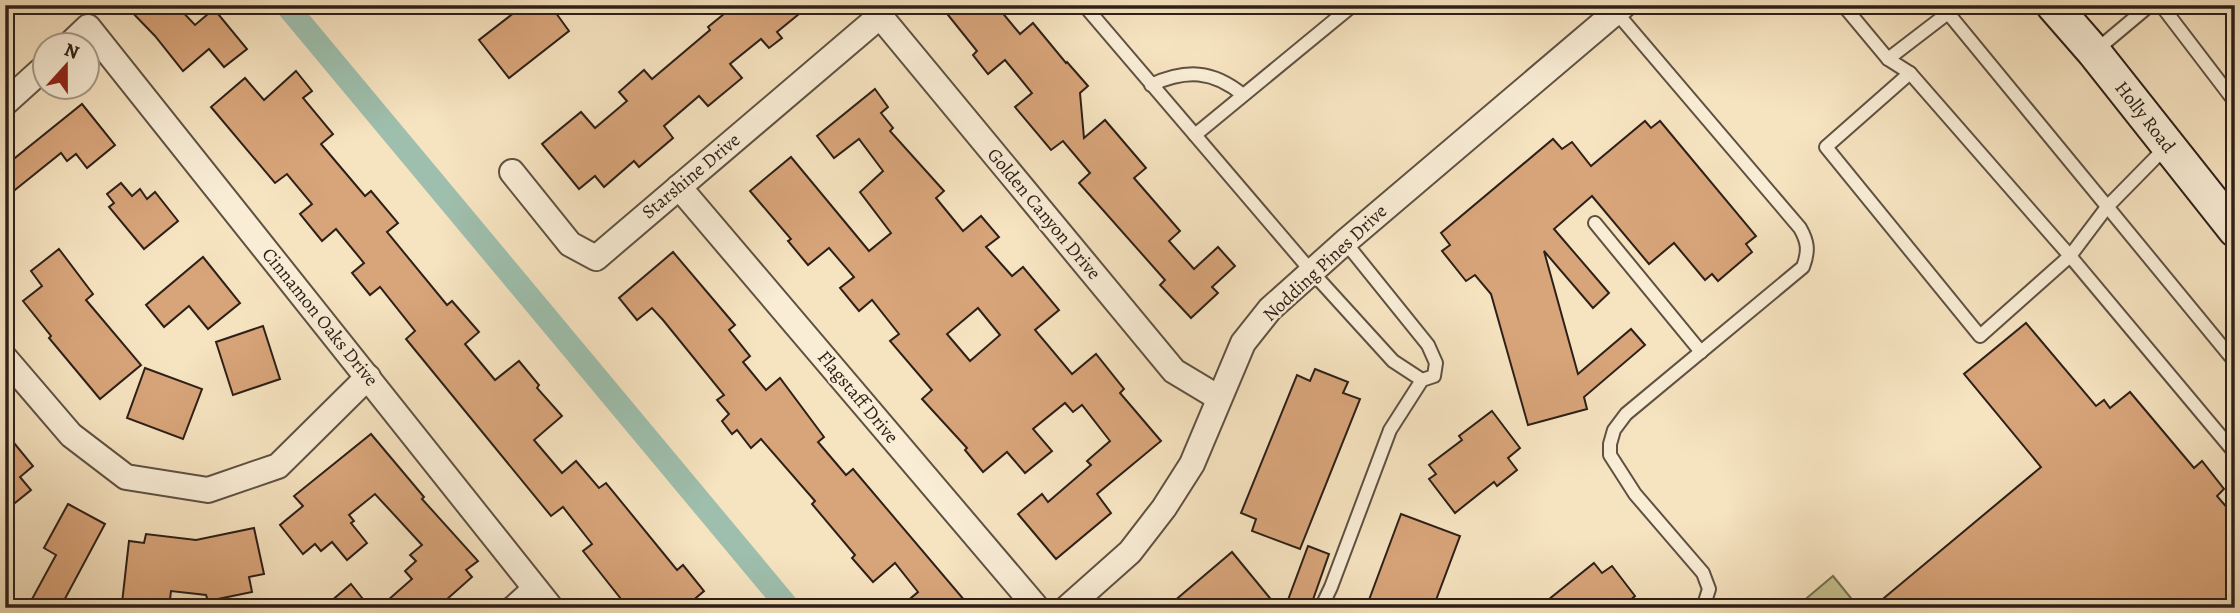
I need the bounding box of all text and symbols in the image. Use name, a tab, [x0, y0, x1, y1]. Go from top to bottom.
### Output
north arrow	[32, 32, 102, 102]
text: N	[61, 36, 83, 66]
street label: Holly Road	[2109, 76, 2182, 159]
street label: Starshine Drive	[636, 127, 746, 225]
street label: Golden Canyon Drive	[981, 143, 1107, 285]
street label: Nodding Pines Drive	[1257, 199, 1393, 327]
street label: Cinnamon Oaks Drive	[256, 242, 384, 392]
street label: Flagstaff Drive	[811, 345, 905, 449]

